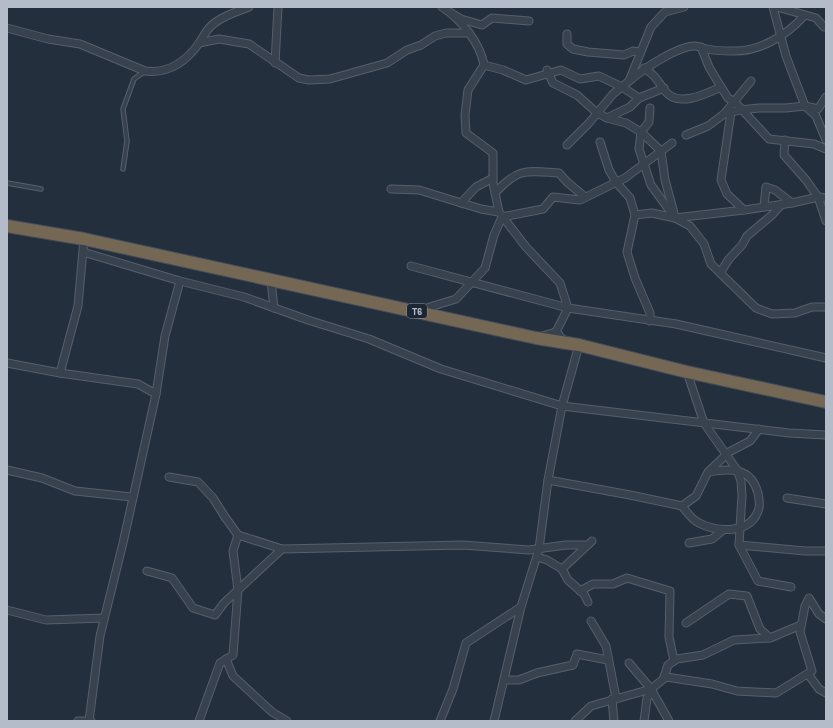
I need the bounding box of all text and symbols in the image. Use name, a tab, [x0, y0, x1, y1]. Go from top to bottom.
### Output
road number: T6	[407, 304, 427, 318]

